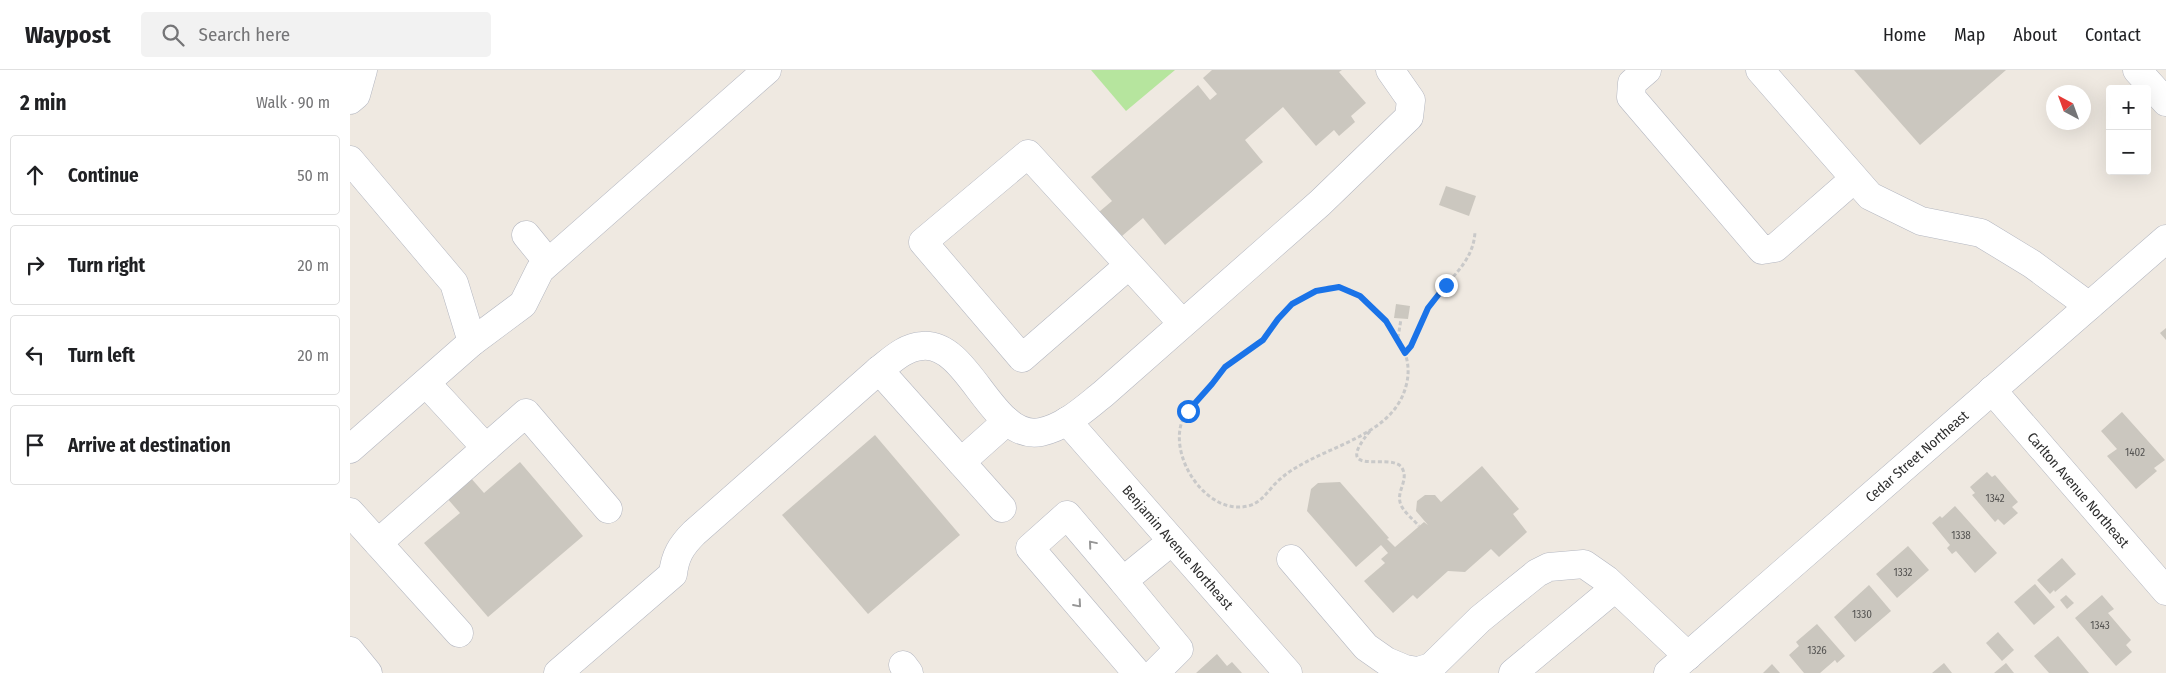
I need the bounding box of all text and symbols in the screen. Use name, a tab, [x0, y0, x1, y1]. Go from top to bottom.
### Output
search box	[141, 12, 491, 57]
text: Waypost	[25, 21, 111, 49]
icon: search	[159, 21, 187, 49]
text: Search here	[199, 23, 290, 46]
text: Home	[1883, 24, 1926, 46]
text: Map	[1954, 24, 1985, 46]
text: About	[2013, 24, 2057, 46]
text: Contact	[2085, 24, 2141, 46]
north arrow	[2046, 85, 2091, 130]
map controls	[2106, 85, 2151, 175]
button: +	[2106, 85, 2151, 130]
text: 2 min	[20, 90, 67, 116]
text: Walk · 90 m	[256, 93, 330, 112]
button: −	[2106, 130, 2151, 175]
icon: ahead	[21, 161, 49, 189]
text: Continue	[68, 164, 139, 187]
text: 50 m	[297, 166, 329, 185]
icon: right	[21, 251, 49, 279]
text: Turn right	[68, 254, 145, 277]
text: 20 m	[298, 256, 329, 275]
route end	[1435, 274, 1458, 297]
icon: left	[21, 341, 49, 369]
text: Turn left	[68, 344, 135, 367]
text: 20 m	[298, 346, 329, 365]
route start	[1177, 400, 1200, 423]
street label: Cedar Street Northeast	[1862, 407, 1972, 506]
street label: Carlton Avenue Northeast	[2023, 429, 2133, 552]
icon: arrive	[21, 431, 49, 459]
text: Arrive at destination	[68, 434, 231, 457]
house number: 1402	[2125, 446, 2145, 459]
street label: Benjamin Avenue Northeast	[1118, 482, 1237, 614]
house number: 1342	[1985, 492, 2005, 505]
house number: 1338	[1951, 529, 1971, 542]
one-way arrow	[1089, 541, 1098, 550]
house number: 1332	[1894, 566, 1913, 579]
one-way arrow	[1072, 599, 1081, 608]
house number: 1330	[1852, 608, 1872, 621]
house number: 1343	[2090, 619, 2110, 632]
house number: 1326	[1807, 644, 1827, 657]

